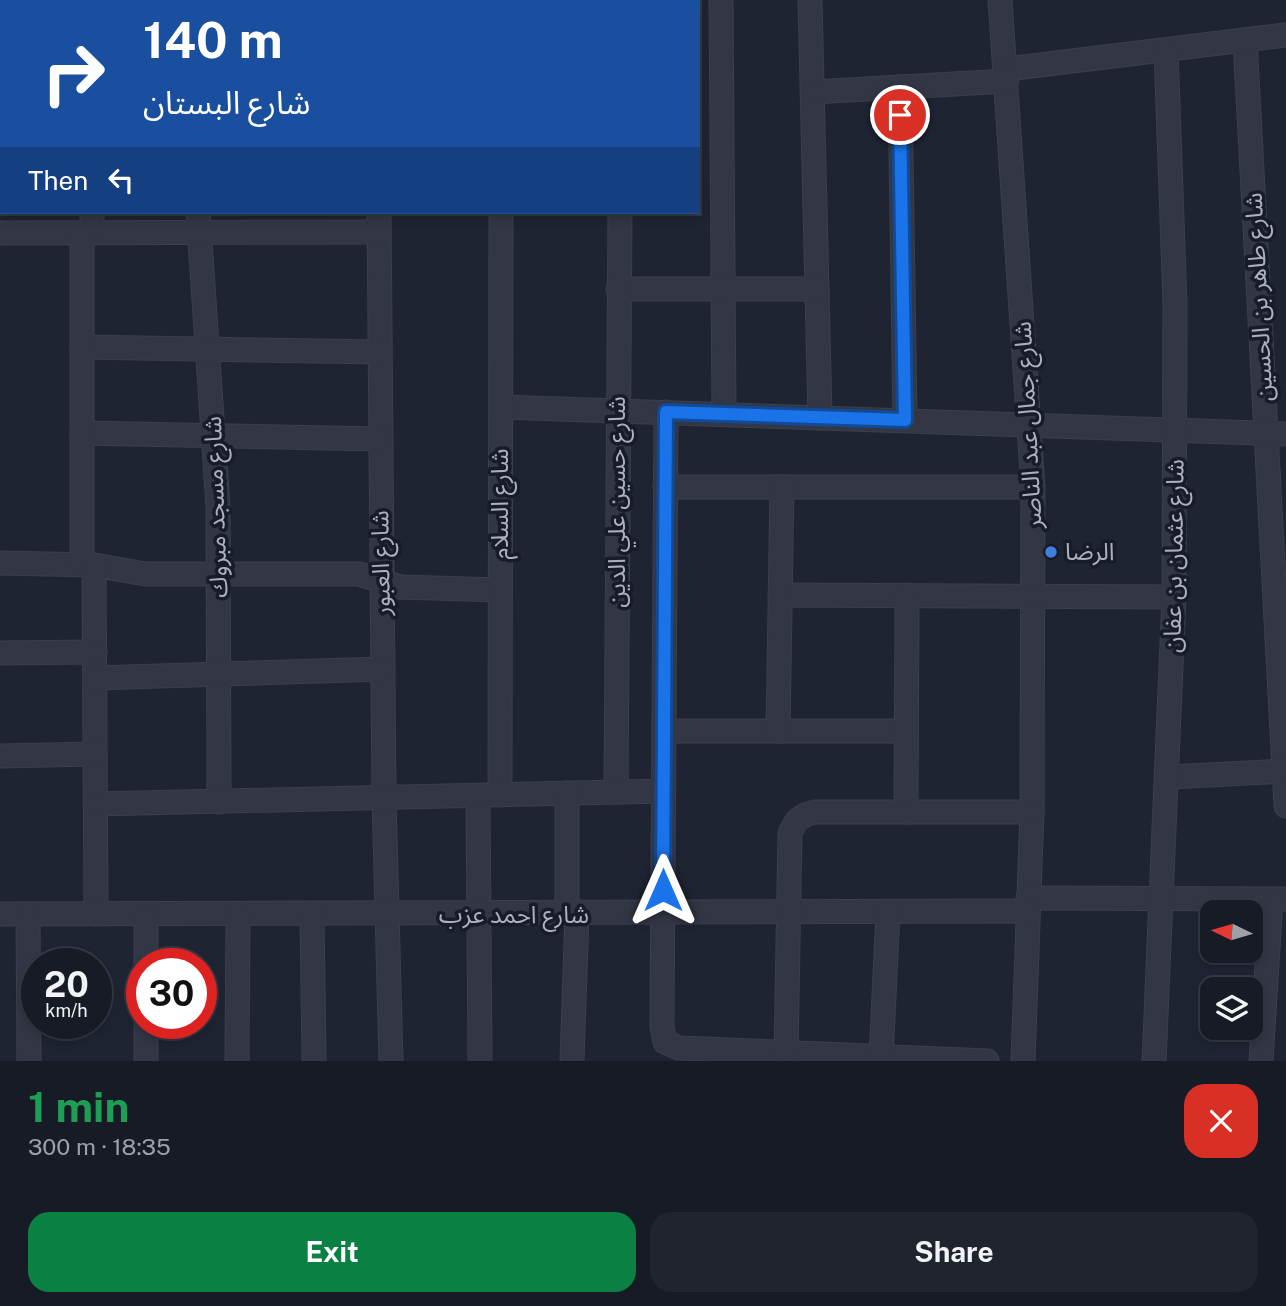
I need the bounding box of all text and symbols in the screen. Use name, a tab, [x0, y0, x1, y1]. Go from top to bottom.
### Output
text: 140 m	[143, 11, 283, 69]
icon: right	[28, 28, 119, 119]
text: شارع البستان	[143, 84, 310, 121]
pin	[870, 85, 930, 145]
icon: arrive	[881, 96, 919, 134]
icon: left	[102, 161, 140, 199]
text: Then	[28, 165, 88, 196]
street label: شارع طاهر بن الحسين	[1239, 192, 1281, 402]
street label: شارع جمال عبد الناصر	[1008, 321, 1050, 530]
street label: شارع حسين علي الدين	[602, 396, 636, 608]
street label: شارع مسجد مبروك	[198, 416, 236, 598]
street label: شارع السلام	[485, 449, 518, 559]
street label: شارع عثمان بن عفان	[1157, 459, 1193, 653]
street label: شارع العبور	[365, 510, 399, 617]
place label: الرضا	[1065, 537, 1114, 566]
marker: الرضا	[1043, 544, 1059, 560]
position arrow	[626, 853, 700, 927]
street label: شارع احمد عزب	[439, 900, 589, 932]
north arrow	[1200, 900, 1264, 962]
map controls	[1200, 900, 1263, 1040]
speed limit sign: 30	[126, 948, 217, 1039]
text: 20	[44, 964, 89, 1005]
button: layers	[1200, 977, 1263, 1040]
text: km/h	[45, 1000, 88, 1021]
text: 1 min	[28, 1082, 129, 1131]
button: close	[1184, 1084, 1258, 1158]
text: 300 m · 18:35	[28, 1133, 171, 1160]
button: Exit	[28, 1212, 636, 1292]
button: Share	[650, 1212, 1258, 1292]

